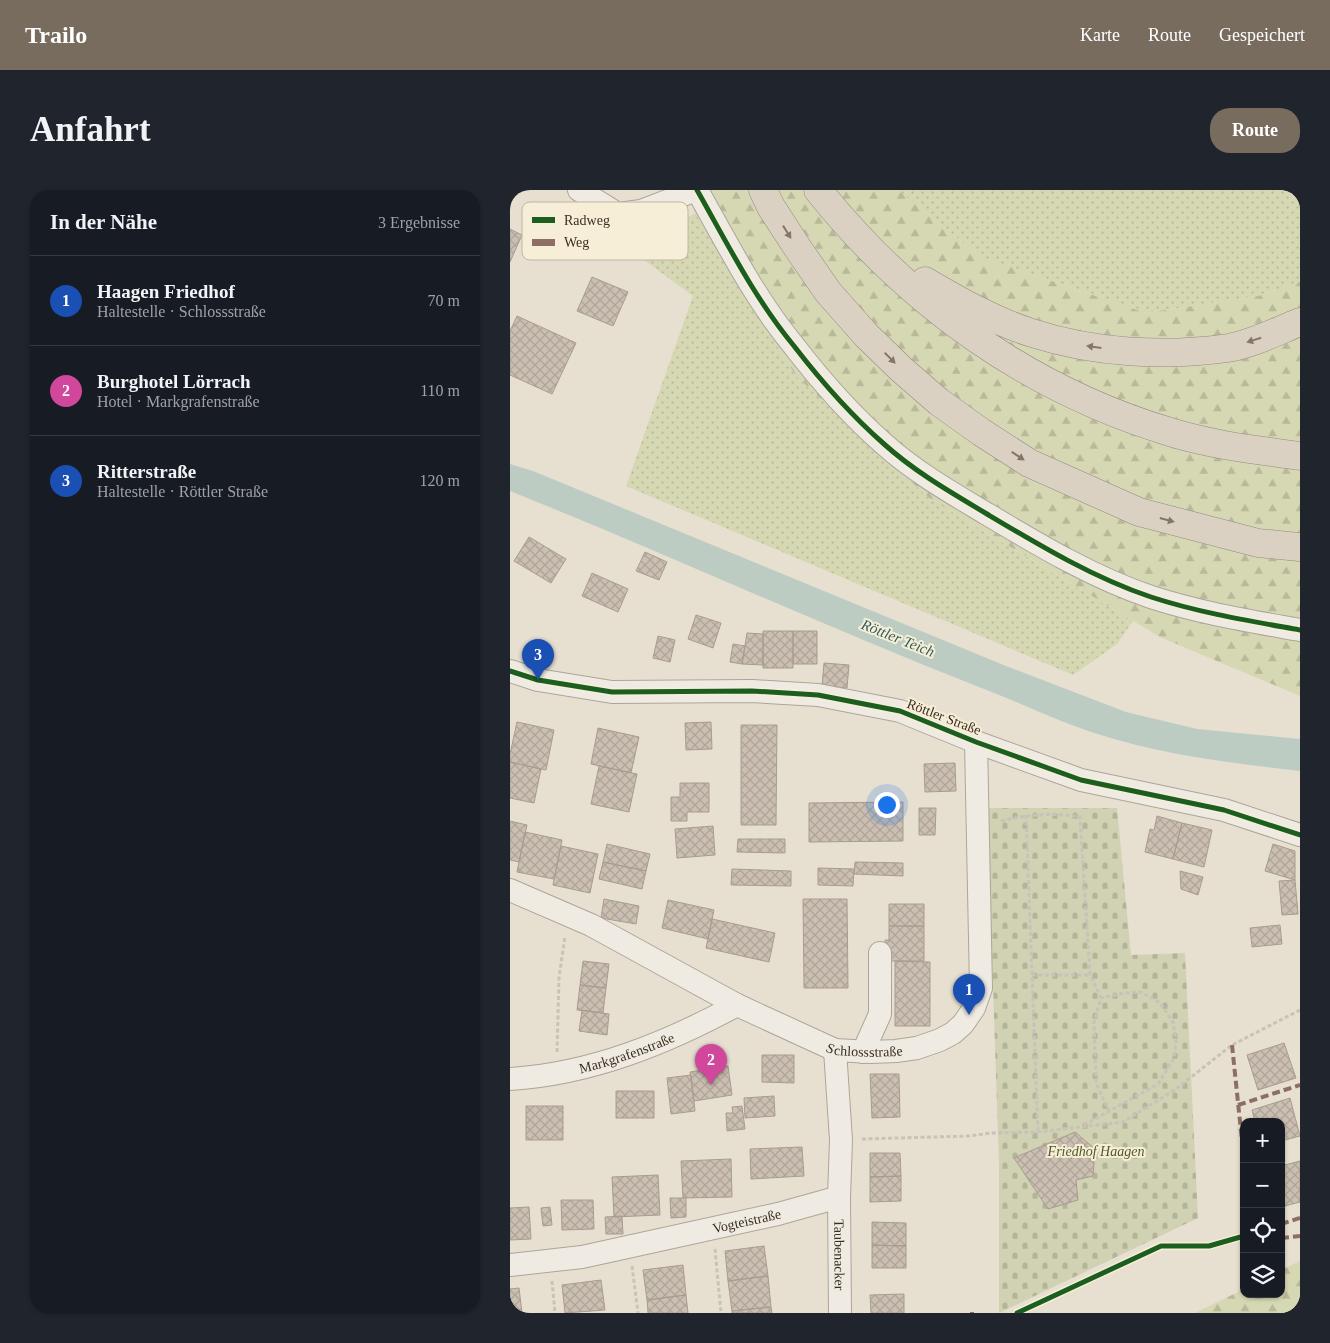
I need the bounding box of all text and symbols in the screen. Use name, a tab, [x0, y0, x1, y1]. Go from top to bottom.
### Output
text: Trailo	[25, 22, 87, 48]
text: Karte	[1080, 25, 1120, 45]
text: Route	[1148, 25, 1191, 45]
text: Gespeichert	[1219, 25, 1305, 45]
button: Route	[1210, 108, 1300, 153]
text: Anfahrt	[30, 110, 151, 149]
legend	[522, 202, 688, 260]
text: In der Nähe	[50, 210, 157, 234]
text: Radweg	[564, 213, 610, 228]
text: 3 Ergebnisse	[378, 214, 460, 231]
one-way arrow	[783, 225, 792, 239]
text: Weg	[564, 235, 589, 250]
text: Haagen Friedhof	[97, 281, 235, 302]
text: 1	[62, 292, 70, 309]
text: 70 m	[428, 292, 460, 309]
text: Haltestelle · Schlossstraße	[97, 303, 266, 320]
one-way arrow	[1247, 336, 1262, 344]
one-way arrow	[1085, 343, 1101, 351]
one-way arrow	[883, 351, 895, 363]
text: Burghotel Lörrach	[97, 371, 251, 392]
text: 2	[62, 382, 70, 399]
text: 110 m	[420, 382, 460, 399]
text: Hotel · Markgrafenstraße	[97, 393, 260, 410]
one-way arrow	[1011, 452, 1025, 461]
text: Ritterstraße	[97, 461, 196, 482]
text: 3	[62, 472, 70, 489]
text: 120 m	[420, 472, 460, 489]
text: Haltestelle · Röttler Straße	[97, 483, 268, 500]
one-way arrow	[1160, 516, 1175, 524]
water label: Röttler Teich	[858, 616, 937, 660]
pin: 3	[522, 639, 554, 680]
street label: Röttler Straße	[905, 696, 983, 738]
your location	[874, 792, 900, 818]
pin: 1	[953, 974, 985, 1015]
street label: Markgrafenstraße	[578, 1029, 676, 1076]
street label: Schlossstraße	[824, 1040, 903, 1060]
pin: 2	[695, 1044, 727, 1085]
map controls	[1240, 1118, 1285, 1298]
button: +	[1240, 1118, 1285, 1163]
park label: Friedhof Haagen	[1047, 1144, 1144, 1159]
button: −	[1240, 1163, 1285, 1208]
street label: Vogteistraße	[711, 1206, 782, 1236]
button: locate	[1240, 1208, 1285, 1253]
street label: Taubenacker	[832, 1219, 847, 1291]
button: layers	[1240, 1253, 1285, 1298]

